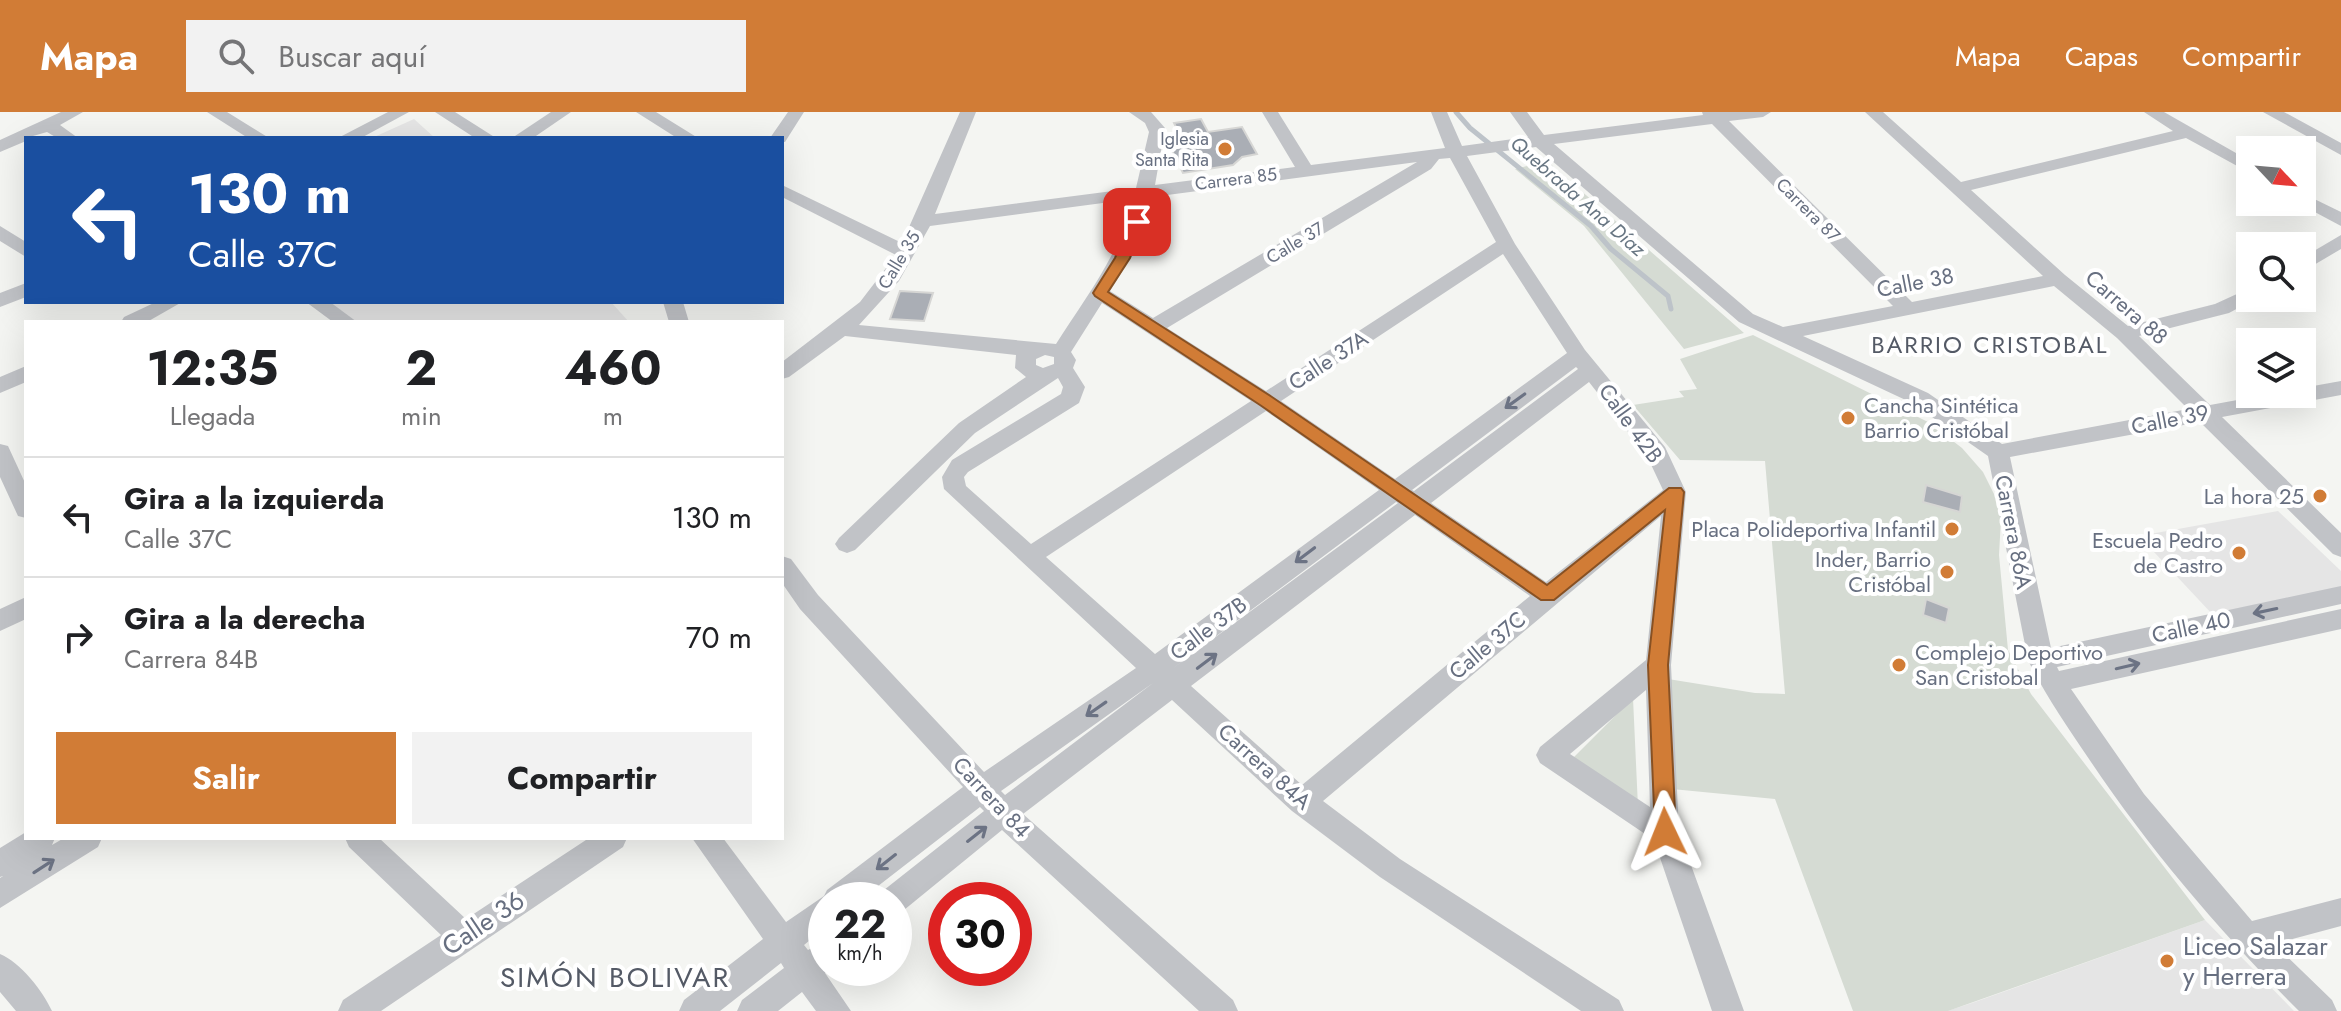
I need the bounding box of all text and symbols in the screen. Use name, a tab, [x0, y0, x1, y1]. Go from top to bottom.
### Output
search box	[186, 20, 746, 92]
text: Mapa	[40, 29, 138, 84]
icon: search	[214, 34, 258, 78]
text: Buscar aquí	[278, 35, 426, 78]
text: Mapa	[1955, 36, 2021, 77]
text: Capas	[2065, 36, 2138, 77]
text: Compartir	[2182, 36, 2301, 77]
place label: Iglesia Santa Rita	[1135, 126, 1209, 173]
water label: Quebrada Ana Díaz	[1504, 129, 1652, 264]
north arrow	[2236, 136, 2316, 216]
map controls	[2236, 136, 2316, 408]
marker: Iglesia Santa Rita	[1216, 140, 1234, 158]
text: 130 m	[188, 153, 351, 234]
street label: Carrera 85	[1193, 161, 1279, 197]
icon: left	[56, 168, 160, 272]
street label: Carrera 87	[1770, 172, 1846, 248]
pin	[1103, 188, 1171, 256]
icon: arrive	[1115, 200, 1159, 244]
street label: Calle 37	[1261, 215, 1329, 270]
street label: Calle 35	[871, 226, 927, 294]
text: Calle 37C	[188, 228, 338, 280]
button: search	[2236, 232, 2316, 312]
street label: Calle 38	[1874, 259, 1956, 305]
street label: Carrera 88	[2079, 262, 2175, 352]
street label: Calle 37A	[1282, 322, 1375, 398]
district label: BARRIO CRISTOBAL	[1871, 327, 2109, 362]
button: layers	[2236, 328, 2316, 408]
text: 12:35	[146, 334, 279, 403]
text: 2	[406, 334, 437, 403]
text: 460	[564, 334, 662, 403]
street label: Calle 42B	[1591, 377, 1671, 469]
place label: Cancha Sintética Barrio Cristóbal	[1864, 389, 2019, 446]
one-way arrow	[1504, 392, 1526, 409]
street label: Calle 39	[2128, 396, 2212, 442]
text: Llegada	[170, 397, 255, 435]
text: min	[401, 397, 442, 435]
text: m	[603, 397, 623, 435]
marker: Cancha Sintética Barrio Cristóbal	[1839, 409, 1857, 427]
street label: Carrera 86A	[1987, 472, 2041, 592]
text: Gira a la izquierda	[124, 477, 384, 520]
place label: La hora 25	[2204, 480, 2304, 512]
marker: La hora 25	[2311, 487, 2329, 505]
icon: left	[56, 495, 100, 539]
text: 130 m	[672, 496, 752, 539]
place label: Placa Polideportiva Infantil	[1691, 513, 1936, 545]
text: Calle 37C	[124, 520, 232, 558]
marker: Placa Polideportiva Infantil	[1943, 520, 1961, 538]
place label: Escuela Pedro de Castro	[2092, 524, 2223, 581]
place label: Inder, Barrio Cristóbal	[1815, 543, 1931, 600]
marker: Escuela Pedro de Castro	[2230, 544, 2248, 562]
one-way arrow	[1295, 547, 1317, 563]
marker: Inder, Barrio Cristóbal	[1938, 563, 1956, 581]
street label: Calle 37B	[1163, 588, 1253, 668]
text: Gira a la derecha	[124, 597, 365, 640]
street label: Calle 37C	[1442, 603, 1532, 687]
street label: Calle 40	[2149, 603, 2233, 651]
one-way arrow	[2252, 604, 2278, 619]
icon: right	[56, 615, 100, 659]
text: 70 m	[686, 616, 752, 659]
place label: Complejo Deportivo San Cristobal	[1915, 636, 2103, 693]
text: Carrera 84B	[124, 640, 258, 678]
one-way arrow	[1196, 652, 1217, 669]
marker: Complejo Deportivo San Cristobal	[1890, 656, 1908, 674]
one-way arrow	[2115, 658, 2141, 673]
one-way arrow	[1086, 701, 1108, 717]
street label: Carrera 84A	[1211, 715, 1319, 817]
button: Salir	[56, 732, 396, 824]
button: Compartir	[412, 732, 752, 824]
street label: Carrera 84	[946, 749, 1038, 845]
position arrow	[1623, 790, 1707, 874]
one-way arrow	[966, 826, 987, 843]
one-way arrow	[876, 854, 897, 871]
one-way arrow	[32, 858, 55, 874]
street label: Calle 36	[434, 881, 532, 965]
speed limit sign: 30	[928, 882, 1032, 986]
text: 22	[834, 895, 886, 953]
place label: Liceo Salazar y Herrera	[2183, 927, 2328, 995]
text: km/h	[837, 939, 883, 968]
marker: Liceo Salazar y Herrera	[2158, 952, 2176, 970]
district label: SIMÓN BOLIVAR	[500, 957, 730, 998]

